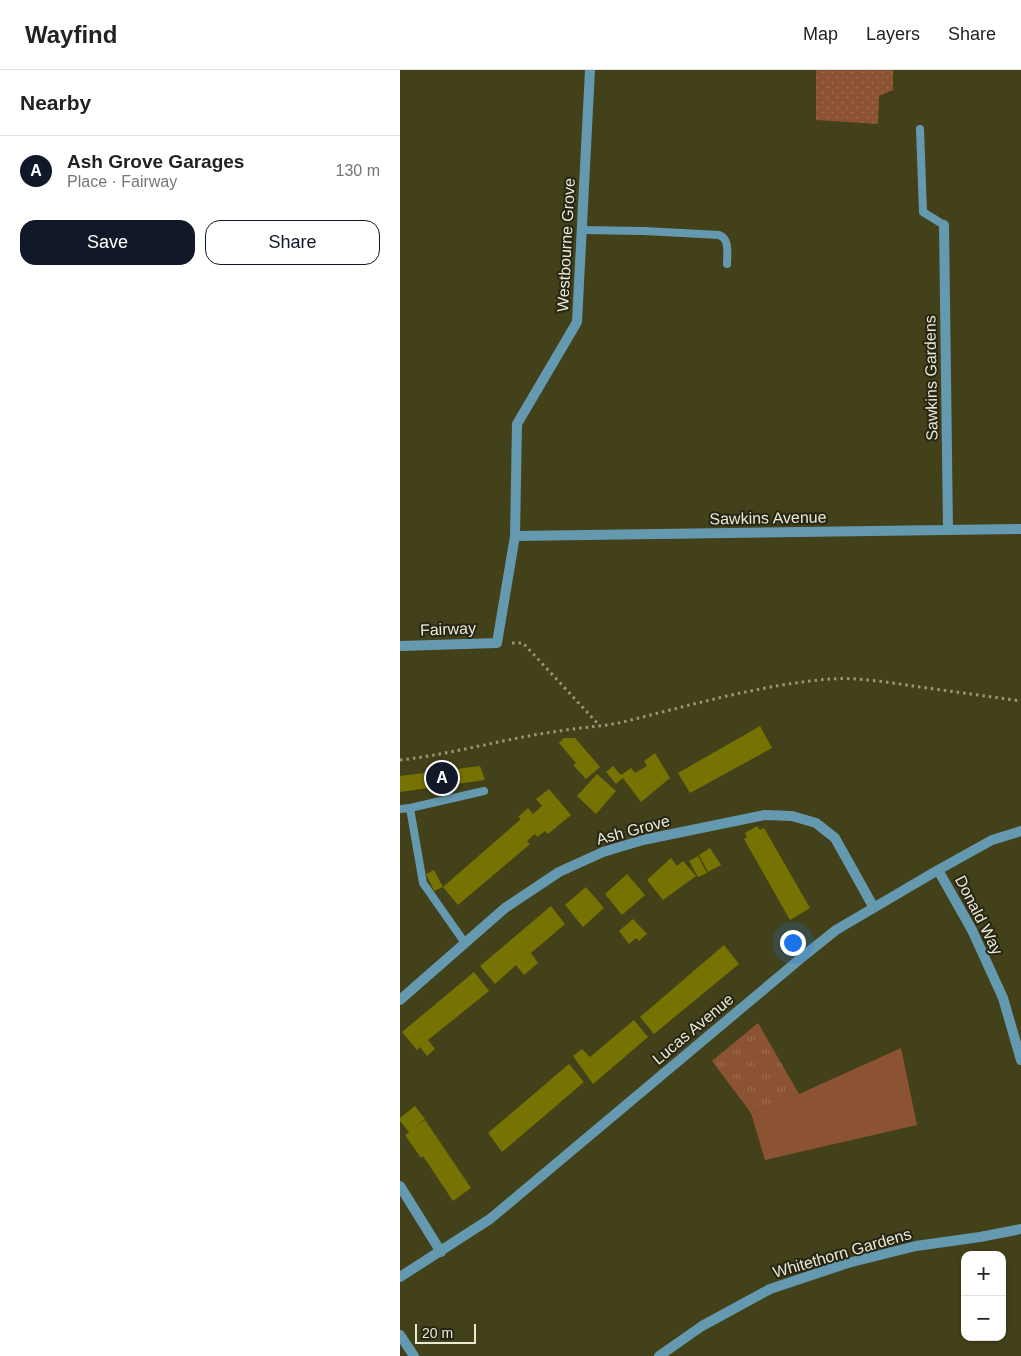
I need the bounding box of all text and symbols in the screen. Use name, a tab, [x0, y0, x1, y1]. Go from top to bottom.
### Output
text: Wayfind	[25, 21, 117, 48]
text: Map	[803, 24, 838, 44]
text: Layers	[866, 24, 920, 44]
text: Share	[948, 24, 996, 44]
text: Nearby	[20, 91, 91, 114]
text: Ash Grove Garages	[67, 151, 244, 172]
text: A	[30, 162, 42, 179]
text: 130 m	[336, 162, 380, 179]
text: Place · Fairway	[67, 173, 177, 190]
street label: Westbourne Grove	[554, 178, 578, 312]
button: Save	[20, 220, 195, 265]
button: Share	[205, 220, 380, 265]
street label: Sawkins Gardens	[921, 315, 941, 441]
street label: Sawkins Avenue	[709, 508, 827, 528]
street label: Fairway	[420, 620, 476, 638]
pin: A	[426, 759, 458, 797]
street label: Ash Grove	[594, 812, 672, 848]
street label: Donald Way	[952, 873, 1006, 957]
your location	[780, 930, 806, 956]
street label: Lucas Avenue	[649, 990, 737, 1068]
street label: Whitethorn Gardens	[771, 1225, 913, 1281]
map controls	[961, 1251, 1006, 1341]
button: +	[961, 1251, 1006, 1296]
button: −	[961, 1296, 1006, 1341]
scale bar	[415, 1321, 476, 1344]
text: 20 m	[422, 1325, 453, 1341]

